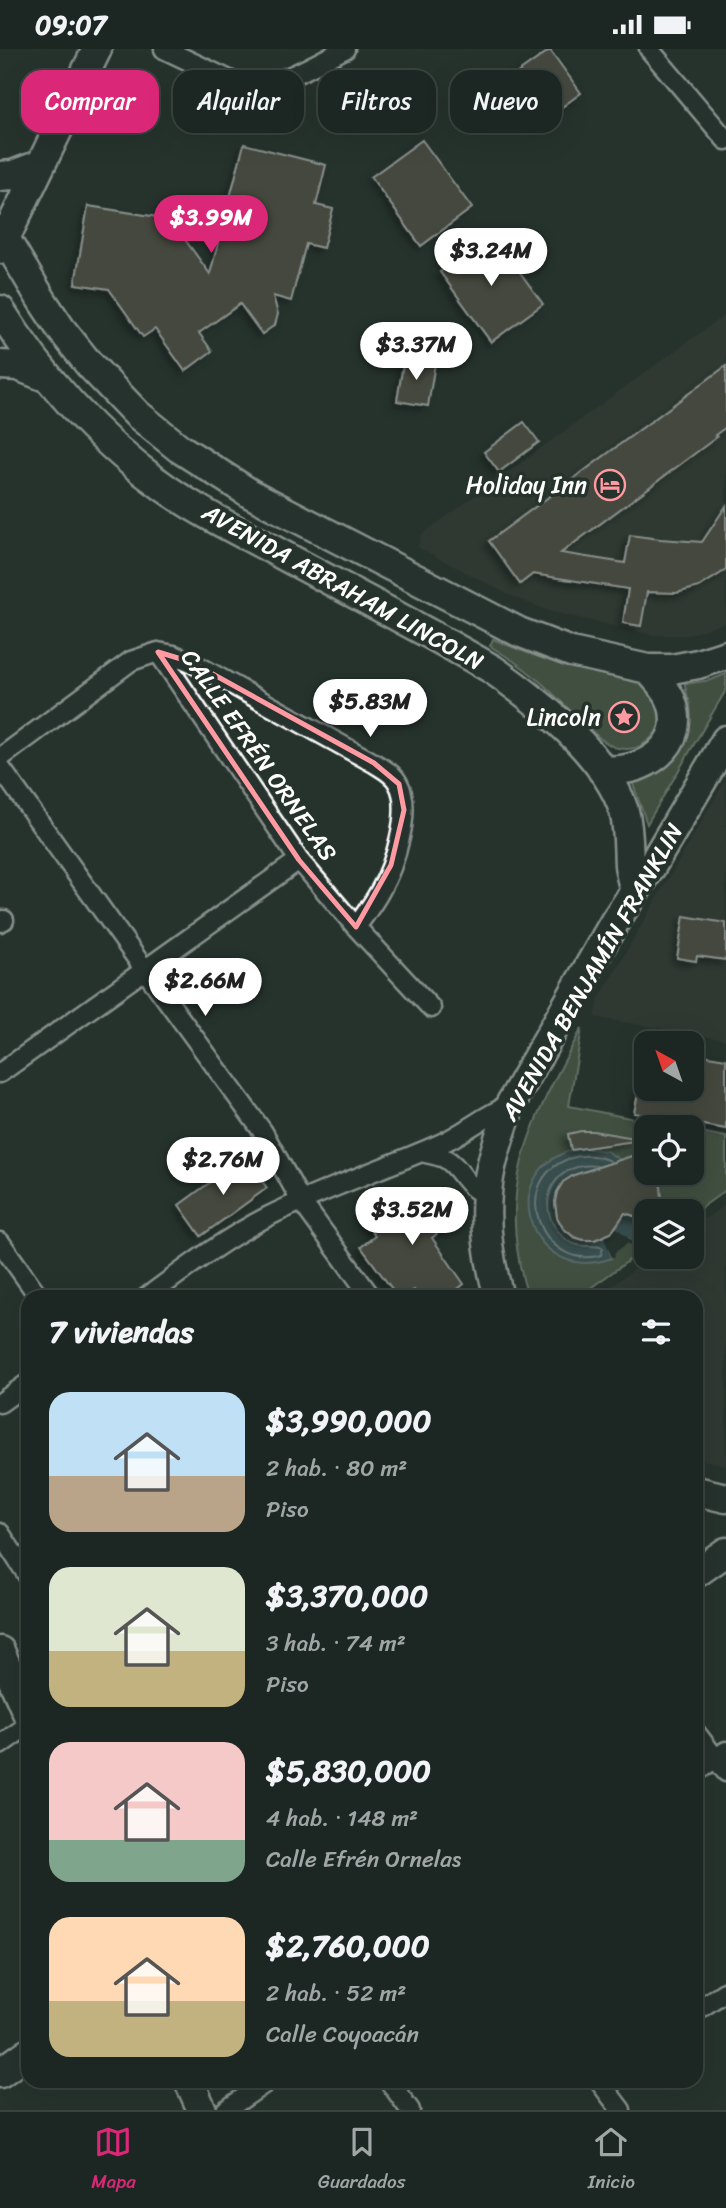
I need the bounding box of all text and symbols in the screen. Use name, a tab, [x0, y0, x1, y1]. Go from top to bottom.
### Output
text: 09:07	[35, 2, 107, 48]
chip: Comprar	[21, 70, 159, 133]
chip: Alquilar	[173, 70, 304, 133]
chip: Filtros	[318, 70, 436, 133]
chip: Nuevo	[450, 70, 562, 133]
pin: $3.99M	[154, 195, 268, 255]
text: $3.99M	[170, 197, 252, 238]
pin: $3.24M	[434, 229, 548, 288]
text: $3.24M	[450, 230, 532, 271]
pin: $3.37M	[359, 323, 473, 382]
text: $3.37M	[376, 324, 456, 365]
place label: Holiday Inn	[466, 464, 587, 506]
hotel icon: Holiday Inn	[593, 468, 627, 502]
street label: AVENIDA ABRAHAM LINCOLN	[193, 491, 492, 682]
street label: CALLE EFRÉN ORNELAS	[170, 640, 348, 870]
pin: $5.83M	[313, 679, 427, 739]
text: $5.83M	[329, 681, 411, 722]
place label: Lincoln	[526, 696, 601, 738]
place icon: Lincoln	[607, 700, 641, 734]
street label: AVENIDA BENJAMÍN FRANKLIN	[489, 815, 695, 1130]
pin: $2.66M	[148, 958, 262, 1018]
text: $2.66M	[165, 960, 245, 1001]
north arrow	[634, 1031, 704, 1101]
map controls	[634, 1031, 704, 1269]
button: locate	[634, 1115, 704, 1185]
pin: $2.76M	[166, 1137, 280, 1197]
text: $2.76M	[183, 1139, 263, 1180]
pin: $3.52M	[355, 1187, 469, 1247]
text: $3.52M	[371, 1189, 453, 1230]
button: layers	[634, 1199, 704, 1269]
text: 7 viviendas	[49, 1305, 194, 1359]
icon: filters	[637, 1313, 675, 1351]
text: $3,990,000	[266, 1394, 431, 1448]
icon: home	[105, 1420, 189, 1504]
text: 2 hab. · 80 m²	[266, 1448, 407, 1489]
text: Piso	[266, 1489, 309, 1530]
text: $3,370,000	[266, 1569, 428, 1623]
icon: home	[105, 1595, 189, 1679]
text: 3 hab. · 74 m²	[266, 1623, 406, 1664]
text: Piso	[266, 1664, 309, 1705]
text: $5,830,000	[266, 1744, 431, 1798]
icon: home	[105, 1770, 189, 1854]
text: 4 hab. · 148 m²	[266, 1798, 418, 1839]
text: Calle Efrén Ornelas	[266, 1839, 461, 1880]
text: $2,760,000	[266, 1919, 430, 1973]
icon: home	[105, 1945, 189, 2029]
text: 2 hab. · 52 m²	[266, 1973, 406, 2014]
text: Calle Coyoacán	[266, 2014, 419, 2055]
tab: Mapa	[91, 2123, 136, 2198]
tab: Guardados	[318, 2123, 405, 2198]
tab: Inicio	[588, 2123, 635, 2198]

